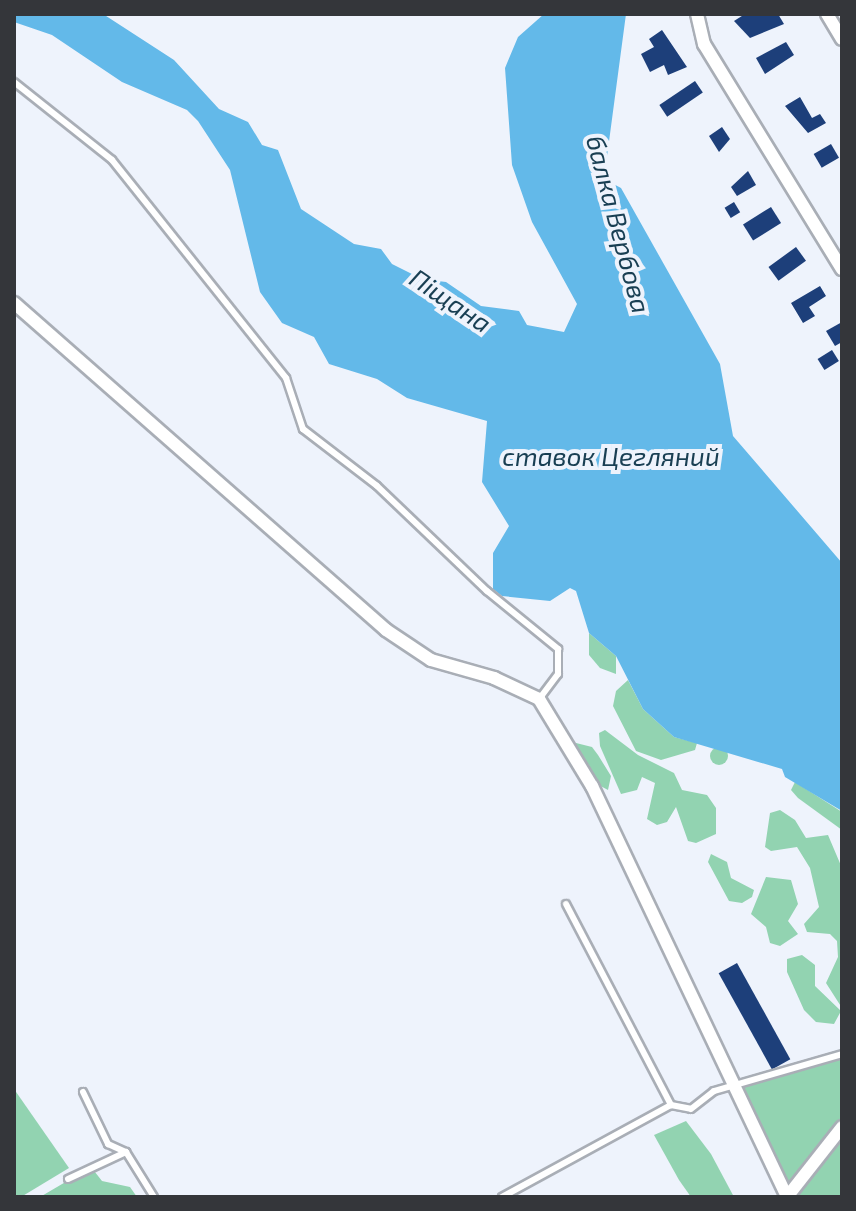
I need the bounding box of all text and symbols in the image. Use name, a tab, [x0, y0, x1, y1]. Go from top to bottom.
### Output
water label: балка Вербова	[580, 132, 658, 316]
water label: Піщана	[404, 261, 498, 339]
water label: ставок Цегляний	[502, 440, 720, 472]

